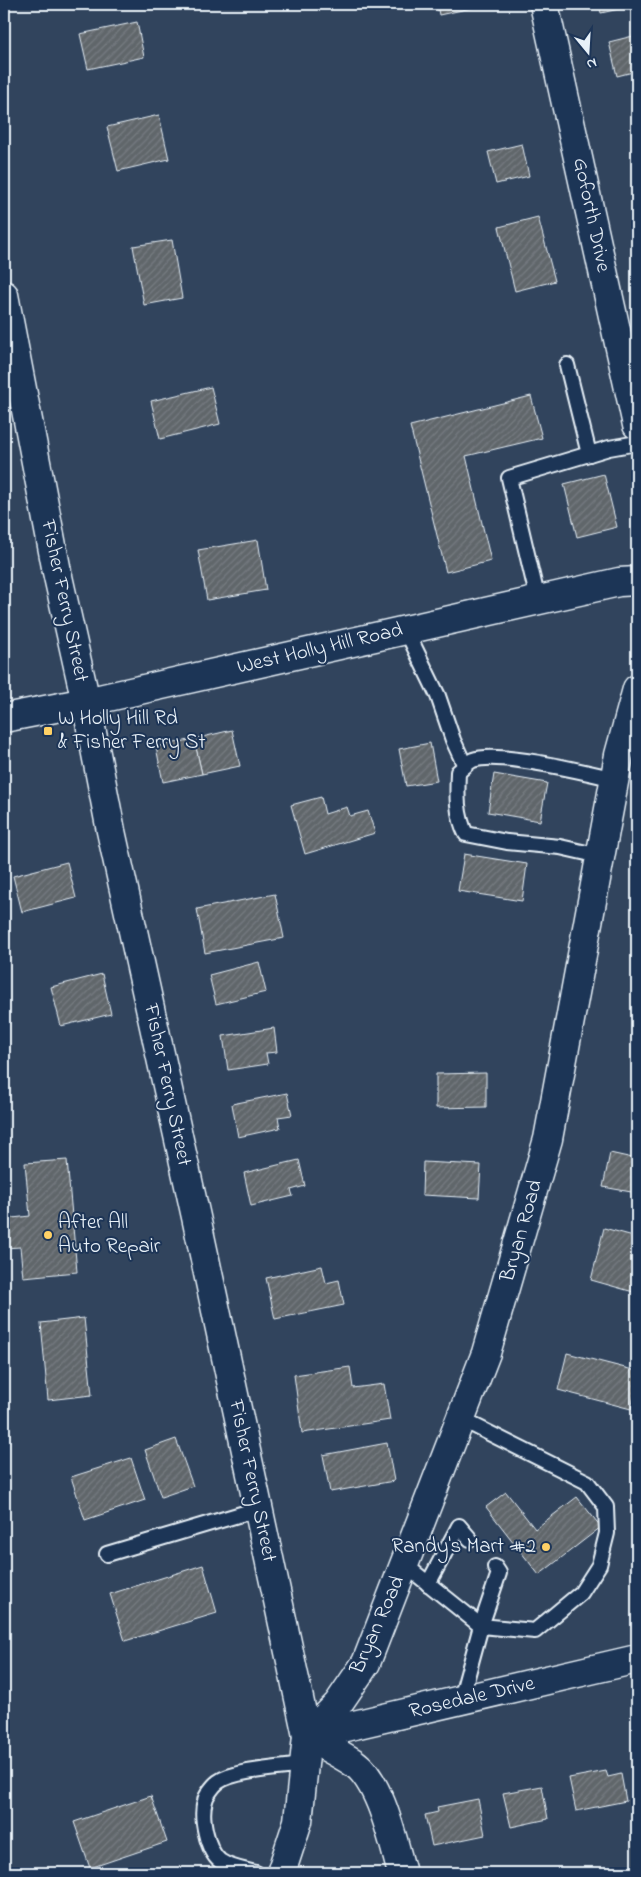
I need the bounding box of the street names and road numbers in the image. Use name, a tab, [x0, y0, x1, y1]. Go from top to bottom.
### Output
street label: Goforth Drive	[564, 155, 618, 275]
street label: Fisher Ferry Street	[30, 516, 96, 685]
street label: West Holly Hill Road	[234, 615, 406, 685]
street label: Fisher Ferry Street	[133, 1000, 199, 1169]
street label: Bryan Road	[493, 1176, 553, 1287]
street label: Fisher Ferry Street	[218, 1396, 284, 1565]
street label: Bryan Road	[343, 1571, 415, 1681]
street label: Rosedale Drive	[406, 1669, 538, 1727]

